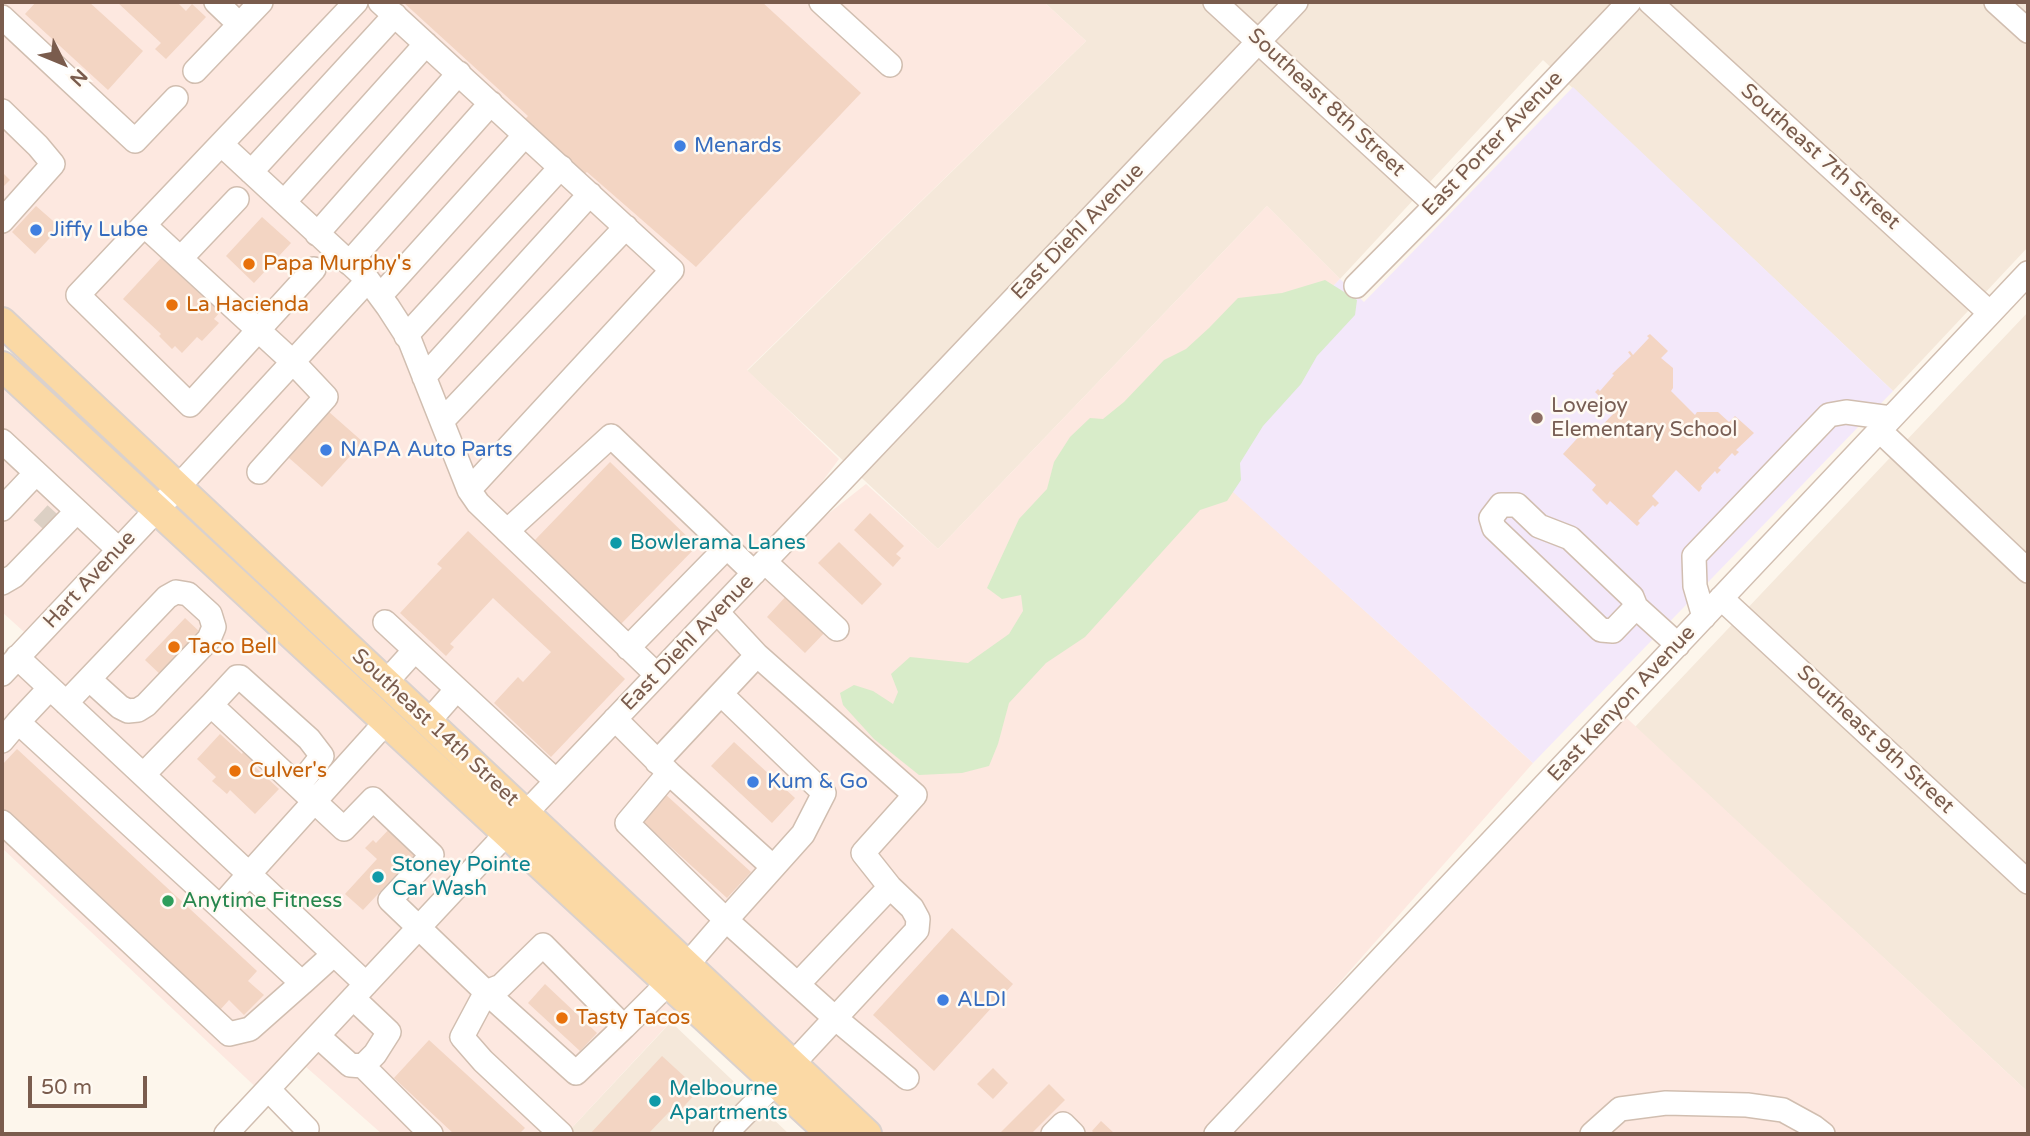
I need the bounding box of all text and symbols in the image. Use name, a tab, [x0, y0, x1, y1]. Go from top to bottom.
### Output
street label: Southeast 8th Street	[1242, 24, 1410, 182]
north arrow	[28, 28, 98, 98]
text: N	[65, 64, 92, 90]
street label: East Porter Avenue	[1417, 66, 1569, 222]
street label: Southeast 7th Street	[1735, 79, 1905, 235]
place label: Menards	[694, 133, 782, 159]
marker: Menards	[672, 138, 688, 154]
street label: East Diehl Avenue	[1006, 159, 1150, 305]
place label: Jiffy Lube	[50, 217, 148, 243]
marker: Jiffy Lube	[28, 222, 44, 238]
place label: Papa Murphy's	[263, 251, 412, 277]
marker: Papa Murphy's	[241, 256, 257, 272]
place label: La Hacienda	[186, 292, 309, 318]
marker: La Hacienda	[164, 297, 180, 313]
place label: Lovejoy Elementary School	[1551, 393, 1738, 443]
marker: Lovejoy Elementary School	[1529, 410, 1545, 426]
place label: NAPA Auto Parts	[340, 437, 513, 463]
marker: NAPA Auto Parts	[318, 442, 334, 458]
street label: Hart Avenue	[38, 526, 142, 634]
place label: Bowlerama Lanes	[630, 530, 806, 556]
marker: Bowlerama Lanes	[608, 535, 624, 551]
street label: East Diehl Avenue	[616, 570, 760, 716]
street label: East Kenyon Avenue	[1543, 621, 1701, 787]
place label: Taco Bell	[188, 634, 277, 660]
marker: Taco Bell	[166, 639, 182, 655]
street label: Southeast 14th Street	[346, 644, 524, 812]
street label: Southeast 9th Street	[1791, 661, 1959, 819]
place label: Culver's	[249, 758, 327, 784]
marker: Culver's	[227, 763, 243, 779]
place label: Kum & Go	[767, 769, 868, 795]
marker: Kum & Go	[745, 774, 761, 790]
place label: Stoney Pointe Car Wash	[392, 852, 531, 902]
marker: Stoney Pointe Car Wash	[370, 869, 386, 885]
place label: Anytime Fitness	[182, 888, 342, 914]
marker: Anytime Fitness	[160, 893, 176, 909]
place label: ALDI	[957, 987, 1007, 1013]
marker: ALDI	[935, 992, 951, 1008]
place label: Tasty Tacos	[576, 1005, 690, 1031]
marker: Tasty Tacos	[554, 1010, 570, 1026]
scale bar	[32, 1062, 150, 1106]
text: 50 m	[41, 1075, 92, 1100]
place label: Melbourne Apartments	[669, 1076, 787, 1126]
marker: Melbourne Apartments	[647, 1093, 663, 1109]

